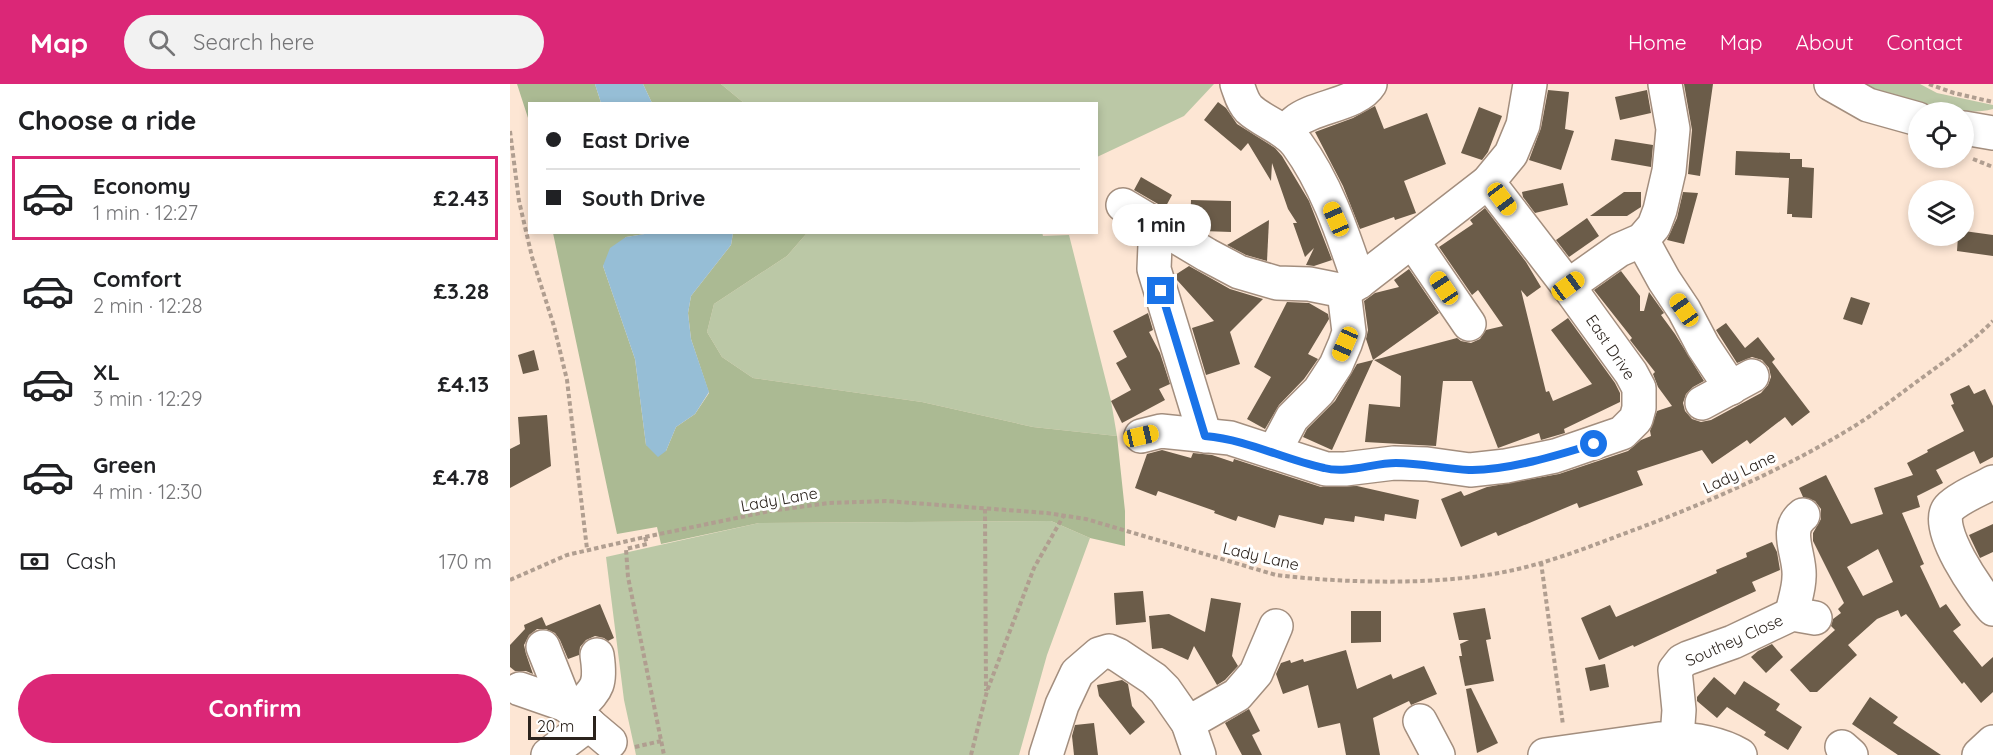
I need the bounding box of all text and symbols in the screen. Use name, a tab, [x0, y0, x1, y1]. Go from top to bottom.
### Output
search box	[124, 15, 544, 69]
text: Map	[30, 25, 88, 60]
icon: search	[145, 26, 178, 59]
text: Search here	[193, 28, 315, 56]
text: Home	[1628, 29, 1687, 55]
text: Map	[1720, 29, 1763, 55]
text: About	[1796, 29, 1854, 55]
text: Contact	[1887, 29, 1963, 55]
map controls	[1908, 102, 1974, 246]
button: locate	[1908, 102, 1974, 168]
text: Choose a ride	[18, 103, 196, 137]
text: East Drive	[582, 126, 690, 154]
icon: car	[21, 171, 75, 225]
text: Economy	[93, 172, 191, 200]
car	[1484, 179, 1520, 219]
button: layers	[1908, 180, 1974, 246]
text: £2.43	[433, 184, 489, 212]
text: South Drive	[582, 184, 706, 212]
car	[1320, 199, 1352, 239]
text: 1 min · 12:27	[93, 200, 198, 225]
callout: 1 min	[1112, 204, 1210, 246]
text: 1 min	[1137, 212, 1186, 237]
icon: car	[21, 264, 75, 318]
text: Comfort	[93, 265, 182, 293]
car	[1426, 268, 1462, 308]
car	[1548, 268, 1588, 304]
text: £3.28	[433, 277, 489, 305]
route end	[1147, 277, 1174, 304]
car	[1666, 290, 1702, 330]
text: 2 min · 12:28	[93, 293, 203, 318]
street label: East Drive	[1582, 310, 1640, 384]
car	[1329, 324, 1361, 364]
icon: car	[21, 357, 75, 411]
text: XL	[93, 358, 120, 386]
text: £4.13	[438, 370, 489, 398]
text: 3 min · 12:29	[93, 386, 202, 411]
car	[1121, 423, 1161, 449]
route start	[1580, 430, 1607, 457]
street label: Lady Lane	[1699, 446, 1779, 498]
icon: car	[21, 450, 75, 504]
text: Green	[93, 451, 156, 479]
text: £4.78	[433, 463, 489, 491]
text: 4 min · 12:30	[93, 479, 203, 504]
street label: Lady Lane	[739, 482, 819, 516]
street label: Lady Lane	[1221, 537, 1301, 575]
icon: cash	[18, 545, 51, 578]
text: Cash	[66, 547, 117, 575]
text: 170 m	[439, 549, 492, 574]
street label: Southey Close	[1682, 610, 1786, 670]
button: Confirm	[18, 674, 492, 743]
scale bar	[528, 713, 596, 740]
text: 20 m	[537, 716, 574, 736]

